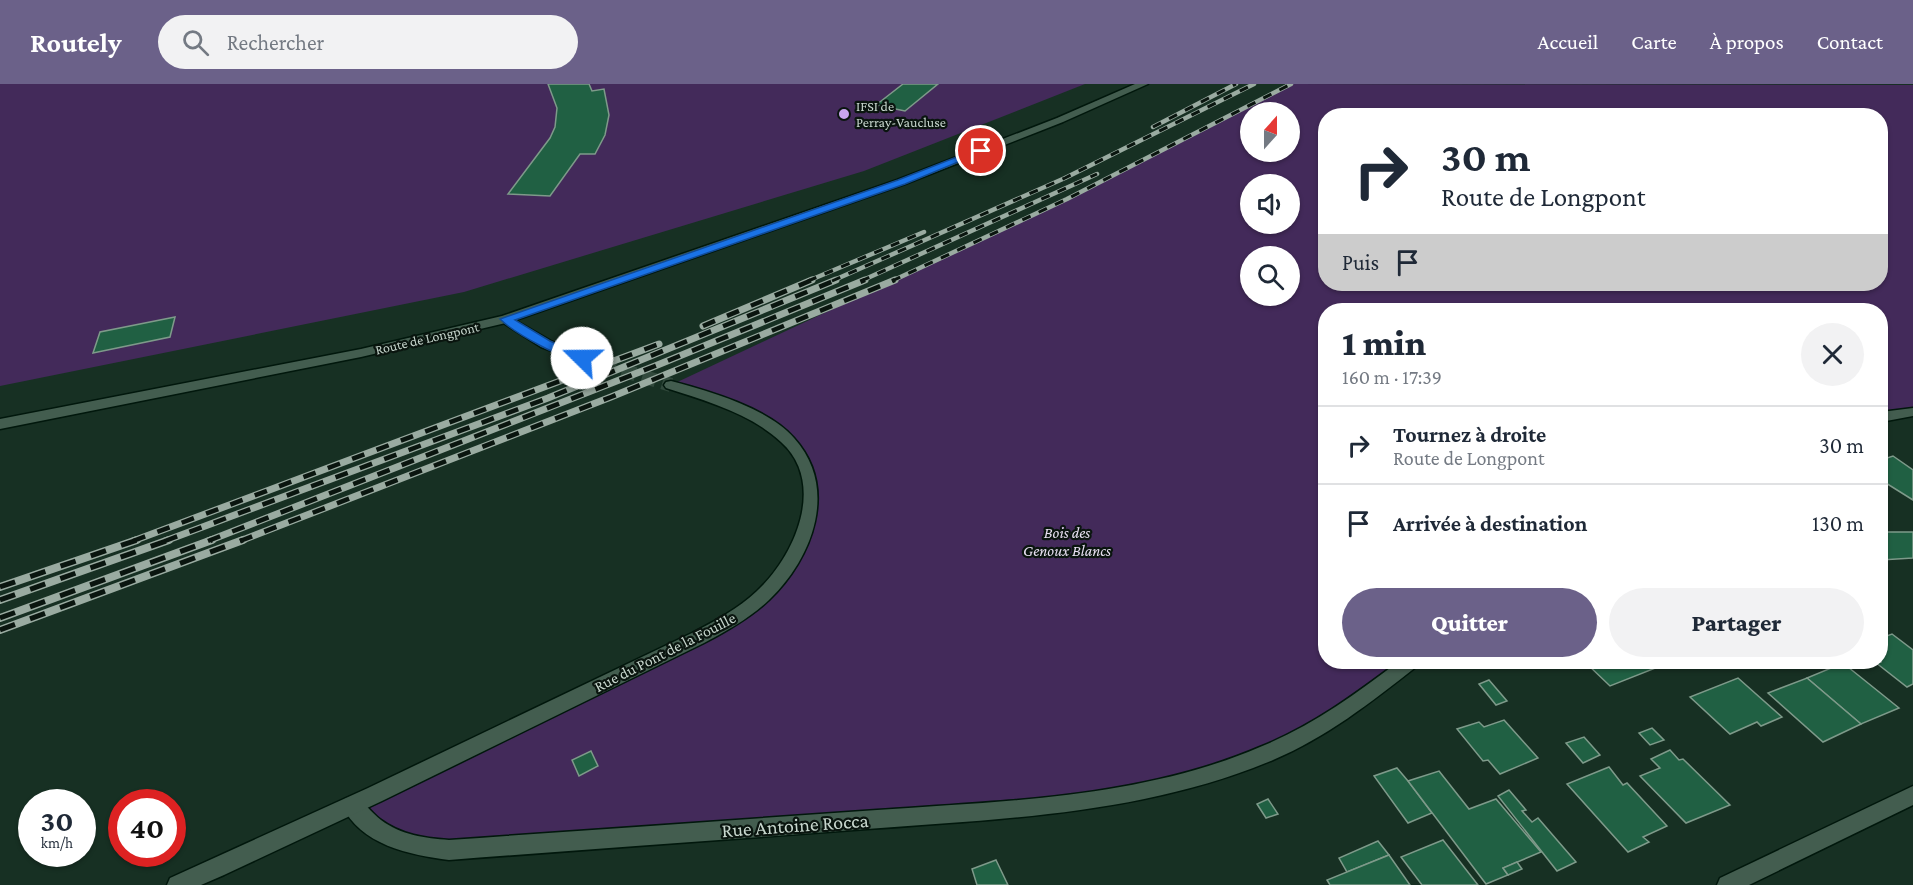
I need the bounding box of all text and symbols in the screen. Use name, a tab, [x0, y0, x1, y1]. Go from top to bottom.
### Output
search box	[158, 15, 578, 69]
icon: search	[179, 26, 212, 59]
text: Routely	[30, 27, 122, 58]
text: Rechercher	[227, 30, 324, 55]
text: Accueil	[1538, 30, 1598, 54]
text: Carte	[1631, 30, 1677, 54]
text: À propos	[1710, 30, 1784, 54]
text: Contact	[1817, 30, 1883, 54]
place label: IFSI de Perray-Vaucluse	[856, 98, 946, 130]
north arrow	[1240, 102, 1300, 162]
map controls	[1240, 102, 1300, 306]
marker: IFSI de Perray-Vaucluse	[837, 107, 851, 121]
pin	[955, 125, 1006, 176]
icon: right	[1342, 132, 1420, 210]
text: 30 m	[1441, 133, 1531, 180]
icon: arrive	[964, 134, 997, 167]
button: sound	[1240, 174, 1300, 234]
text: Route de Longpont	[1441, 182, 1646, 212]
button: search	[1240, 246, 1300, 306]
icon: arrive	[1391, 246, 1424, 279]
text: Puis	[1342, 250, 1379, 275]
street label: Route de Longpont	[374, 318, 481, 358]
text: 1 min	[1342, 323, 1426, 363]
button: close	[1801, 323, 1864, 386]
position arrow	[550, 326, 614, 390]
text: 160 m · 17:39	[1342, 366, 1442, 388]
text: Tournez à droite	[1393, 422, 1546, 447]
icon: right	[1342, 429, 1375, 462]
text: 30 m	[1819, 433, 1864, 458]
text: Route de Longpont	[1393, 447, 1545, 469]
icon: arrive	[1342, 507, 1375, 540]
text: Arrivée à destination	[1393, 511, 1587, 536]
text: 130 m	[1812, 511, 1864, 536]
park label: Bois des Genoux Blancs	[1023, 524, 1111, 559]
button: Quitter	[1342, 588, 1597, 657]
button: Partager	[1609, 588, 1864, 657]
street label: Rue du Pont de la Fouille	[592, 609, 738, 695]
speed limit sign: 40	[108, 789, 186, 867]
text: 30	[41, 804, 73, 837]
street label: Rue Antoine Rocca	[721, 809, 869, 841]
text: km/h	[41, 835, 73, 851]

